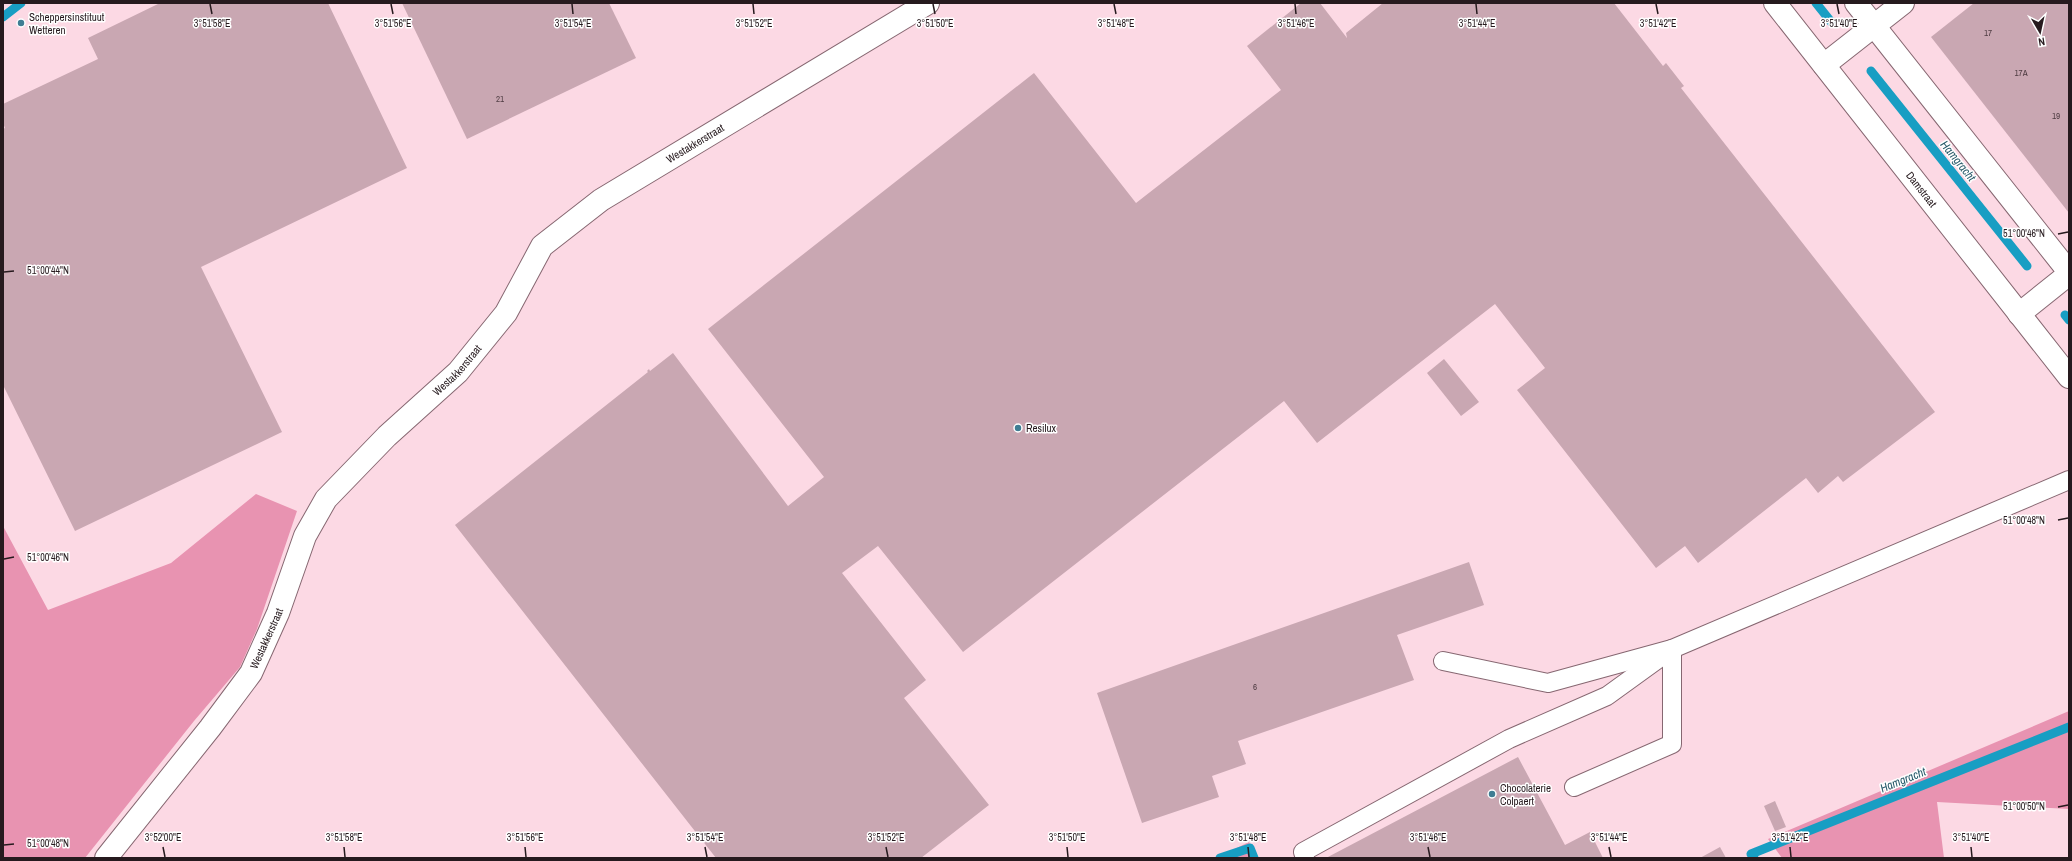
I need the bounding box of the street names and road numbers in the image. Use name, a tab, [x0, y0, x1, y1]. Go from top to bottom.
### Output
street label: Westakkerstraat	[664, 120, 727, 166]
street label: Damstraat	[1903, 169, 1940, 210]
street label: Westakkerstraat	[430, 341, 485, 399]
street label: Westakkerstraat	[247, 606, 286, 671]

